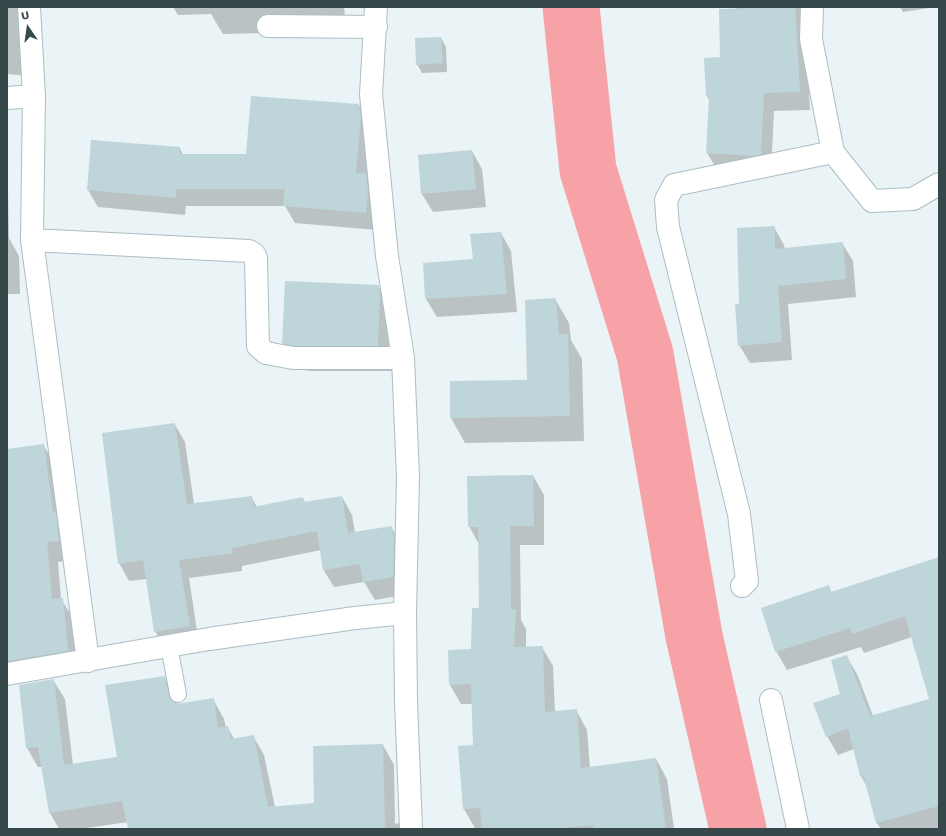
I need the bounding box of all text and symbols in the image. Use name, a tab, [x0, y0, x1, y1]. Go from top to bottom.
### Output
north arrow	[8, 8, 48, 48]
text: U	[20, 9, 30, 23]

